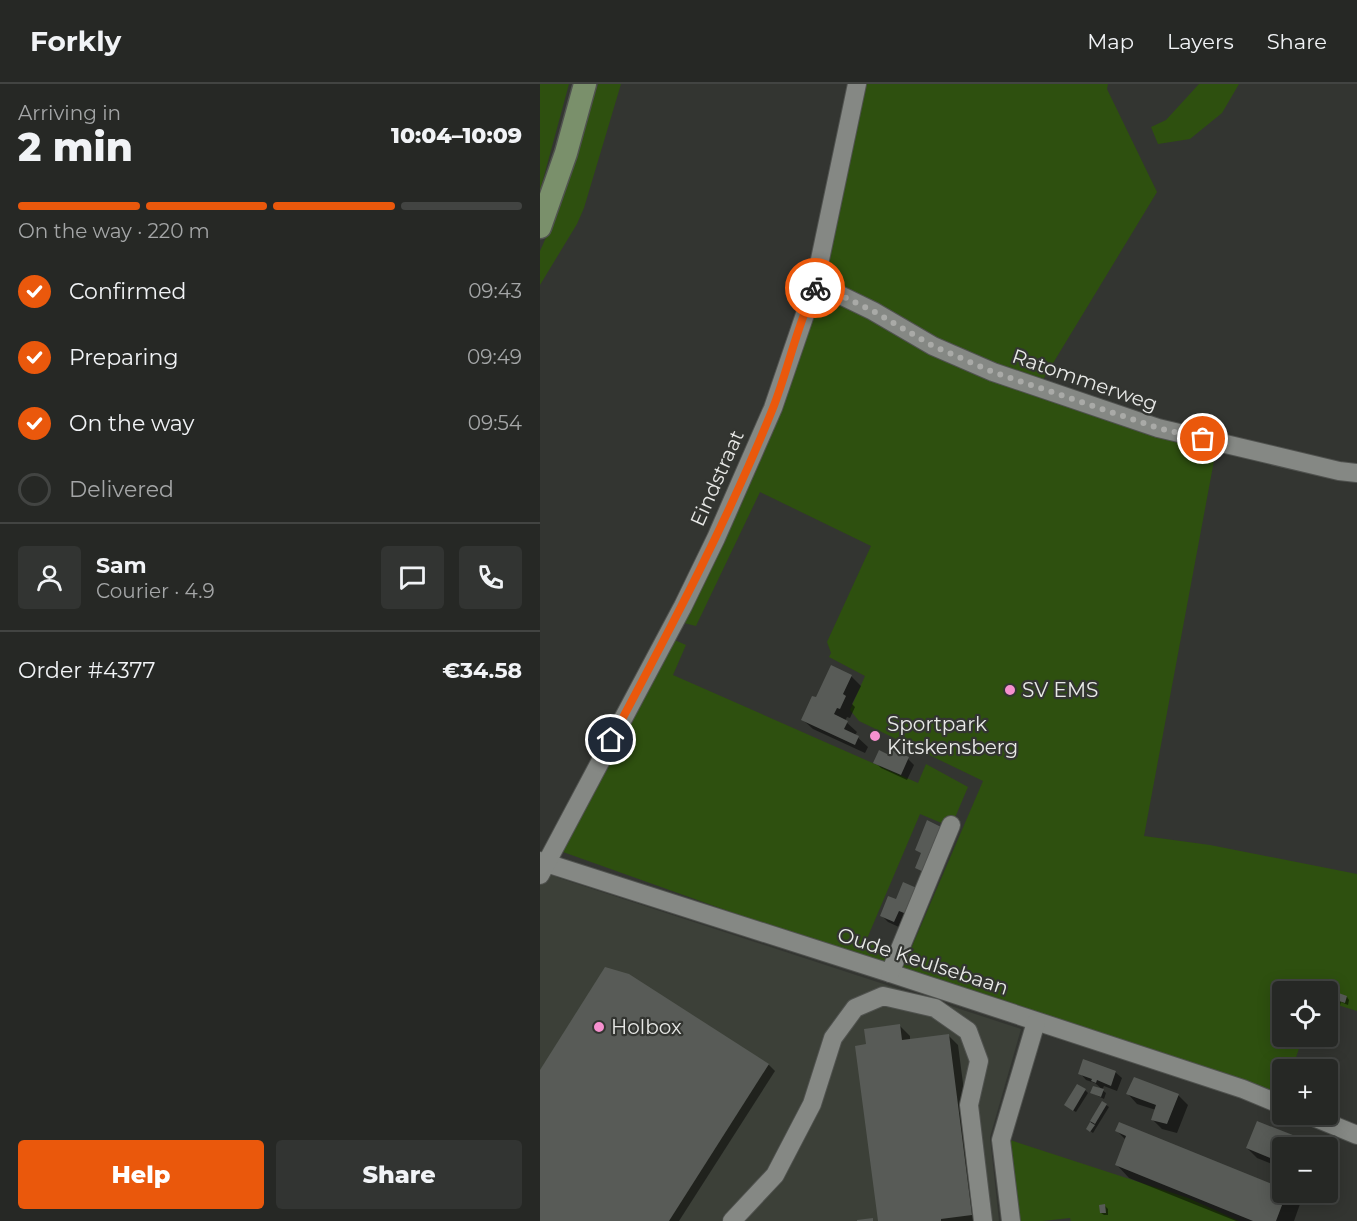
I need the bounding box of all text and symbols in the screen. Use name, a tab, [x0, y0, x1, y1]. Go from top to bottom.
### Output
text: Forkly	[30, 24, 121, 58]
text: Map	[1087, 29, 1134, 54]
text: Layers	[1167, 29, 1234, 54]
text: Share	[1267, 29, 1327, 54]
text: Arriving in	[18, 101, 121, 125]
text: 10:04–10:09	[391, 122, 522, 149]
text: 2 min	[18, 123, 133, 171]
text: On the way · 220 m	[18, 219, 210, 243]
courier	[785, 258, 845, 318]
icon: bike	[799, 272, 832, 305]
icon: check	[18, 275, 51, 308]
text: Confirmed	[69, 278, 186, 305]
text: 09:43	[468, 279, 522, 303]
icon: check	[18, 341, 51, 374]
text: Preparing	[69, 344, 178, 371]
street label: Ratommerweg	[1009, 344, 1161, 416]
text: 09:49	[467, 345, 522, 369]
icon: check	[18, 407, 51, 440]
text: On the way	[69, 410, 194, 437]
text: 09:54	[468, 411, 522, 435]
pin	[1177, 413, 1228, 464]
icon: bag	[1186, 422, 1219, 455]
street label: Eindstraat	[685, 426, 749, 530]
text: Delivered	[69, 476, 174, 503]
button: person	[18, 546, 81, 609]
button: chat	[381, 546, 444, 609]
button: phone	[459, 546, 522, 609]
text: Sam	[96, 552, 147, 579]
text: Courier · 4.9	[96, 579, 215, 603]
text: Order #4377	[18, 657, 155, 684]
text: €34.58	[442, 657, 522, 684]
place label: SV EMS	[1022, 678, 1098, 702]
marker: SV EMS	[1003, 683, 1017, 697]
place label: Sportpark Kitskensberg	[887, 712, 1018, 759]
pin	[585, 714, 636, 765]
icon: home	[594, 723, 627, 756]
marker: Sportpark Kitskensberg	[868, 729, 882, 743]
street label: Oude Keulsebaan	[835, 922, 1011, 1000]
map controls	[1272, 981, 1338, 1203]
button: locate	[1272, 981, 1338, 1047]
place label: Holbox	[611, 1015, 682, 1039]
marker: Holbox	[592, 1020, 606, 1034]
button: +	[1272, 1059, 1338, 1125]
button: −	[1272, 1137, 1338, 1203]
button: Help	[18, 1140, 264, 1209]
button: Share	[276, 1140, 522, 1209]

